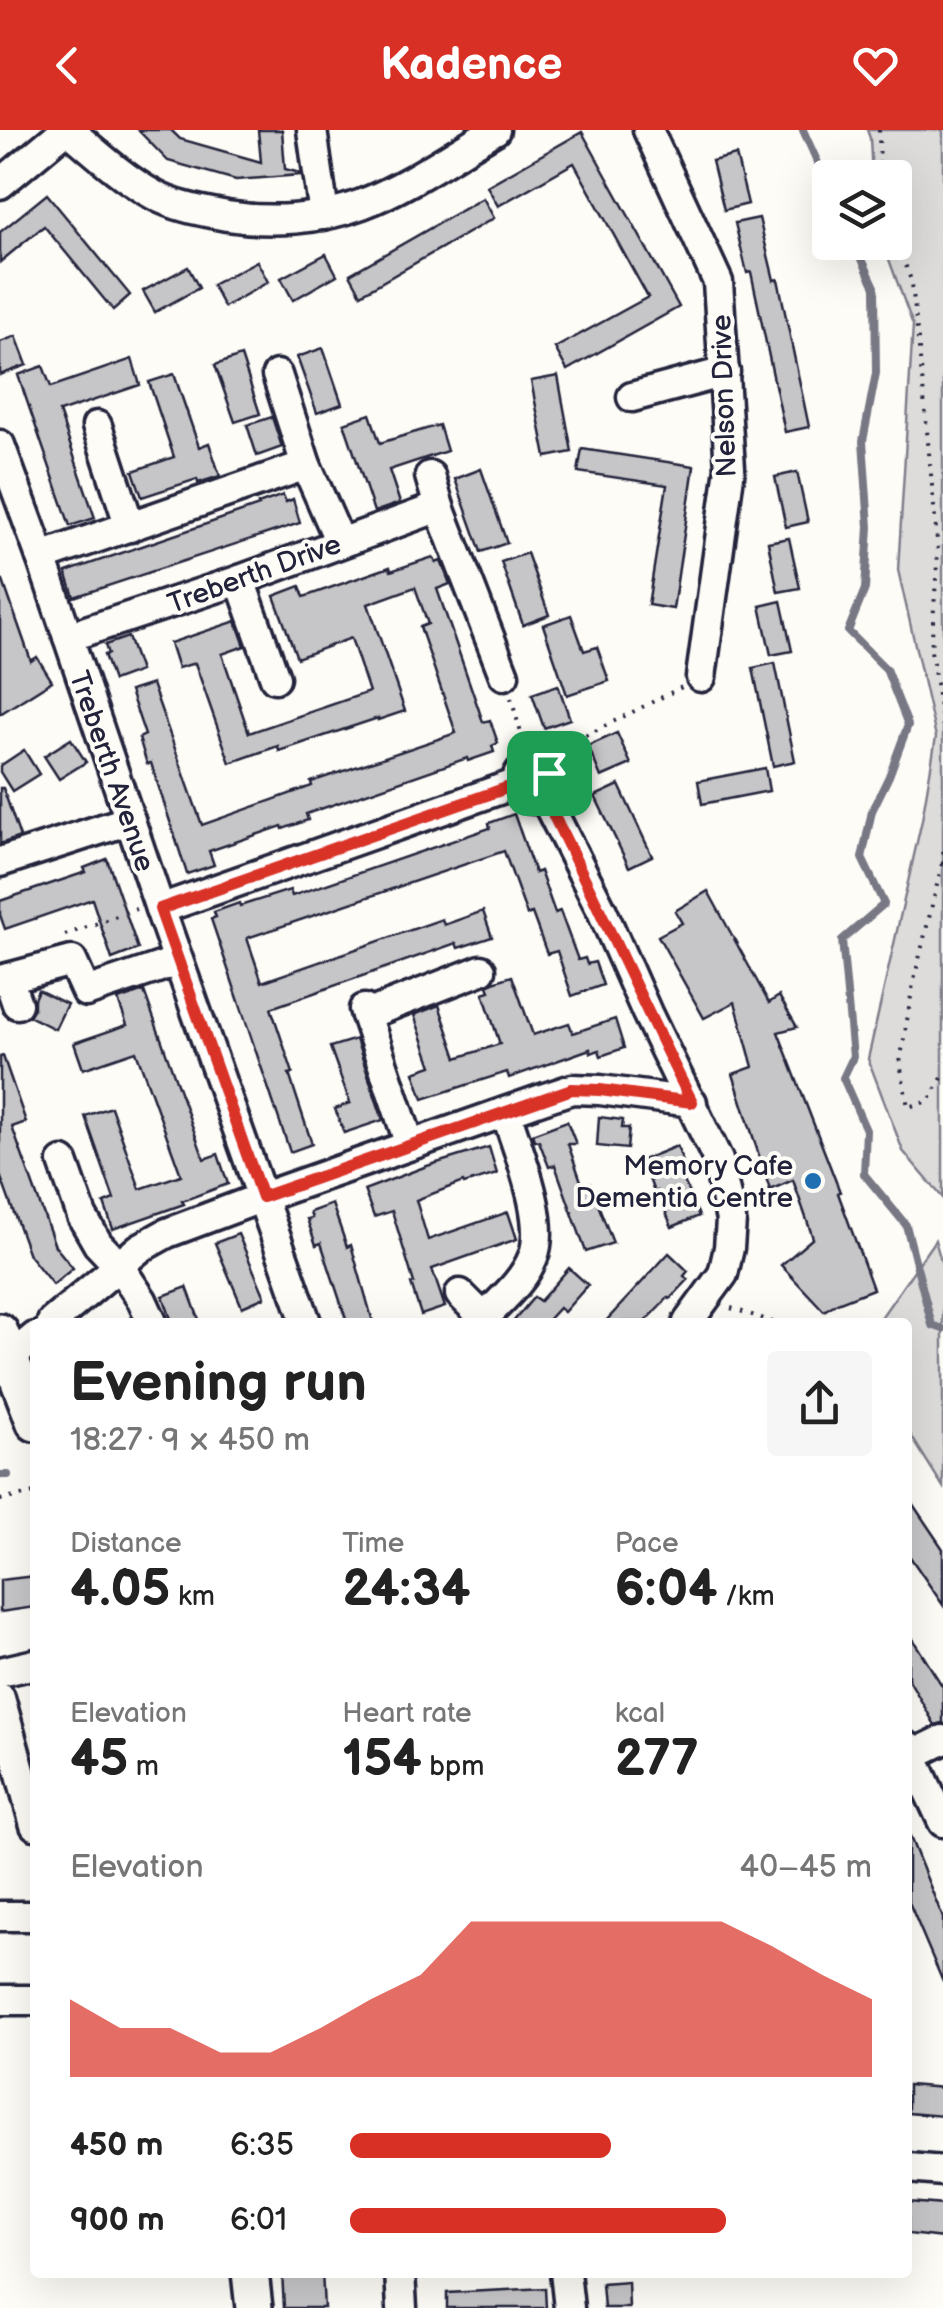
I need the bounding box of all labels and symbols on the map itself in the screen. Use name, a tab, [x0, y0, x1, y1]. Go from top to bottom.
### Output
street label: Nelson Drive	[705, 314, 744, 478]
street label: Treberth Drive	[163, 528, 346, 621]
street label: Treberth Avenue	[62, 667, 161, 876]
pin	[507, 731, 592, 816]
place label: Memory Cafe Dementia Centre	[575, 1150, 793, 1215]
marker: Memory Cafe Dementia Centre	[802, 1170, 824, 1192]

